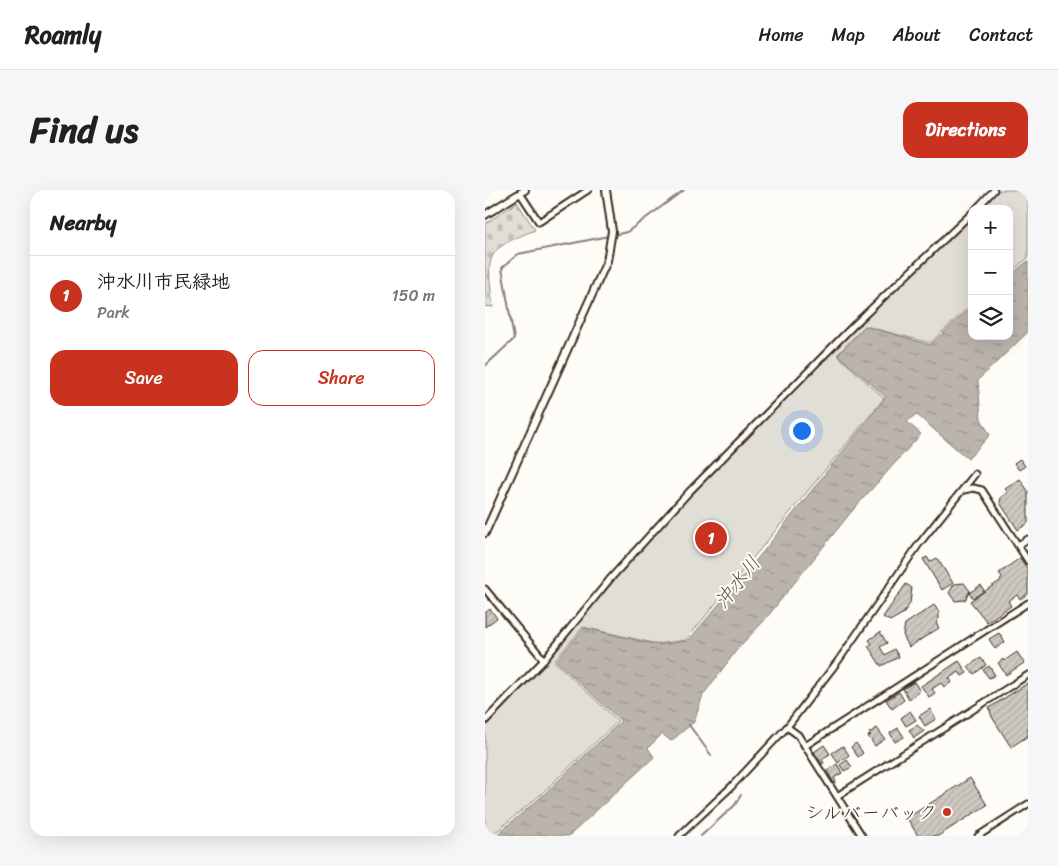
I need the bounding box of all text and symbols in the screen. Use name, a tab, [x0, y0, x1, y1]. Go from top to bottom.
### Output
text: Roamly	[25, 14, 101, 56]
text: Home	[759, 19, 804, 51]
text: Map	[832, 19, 865, 51]
text: About	[893, 19, 941, 51]
text: Contact	[969, 19, 1033, 51]
text: Find us	[30, 99, 138, 161]
button: Directions	[903, 102, 1028, 158]
text: Nearby	[50, 204, 116, 242]
map controls	[968, 205, 1013, 340]
button: +	[968, 205, 1013, 250]
button: −	[968, 250, 1013, 295]
text: 沖水川市民緑地	[97, 265, 230, 298]
text: 1	[63, 281, 69, 310]
text: 150 m	[392, 281, 435, 310]
button: layers	[968, 295, 1013, 340]
text: Park	[97, 298, 130, 327]
button: Save	[50, 350, 238, 406]
button: Share	[248, 350, 435, 406]
your location	[789, 418, 815, 444]
pin: 1	[695, 519, 727, 557]
water label: 沖水川	[705, 548, 770, 617]
place label: シルバーバック	[805, 796, 937, 829]
marker: シルバーバック	[941, 806, 953, 818]

